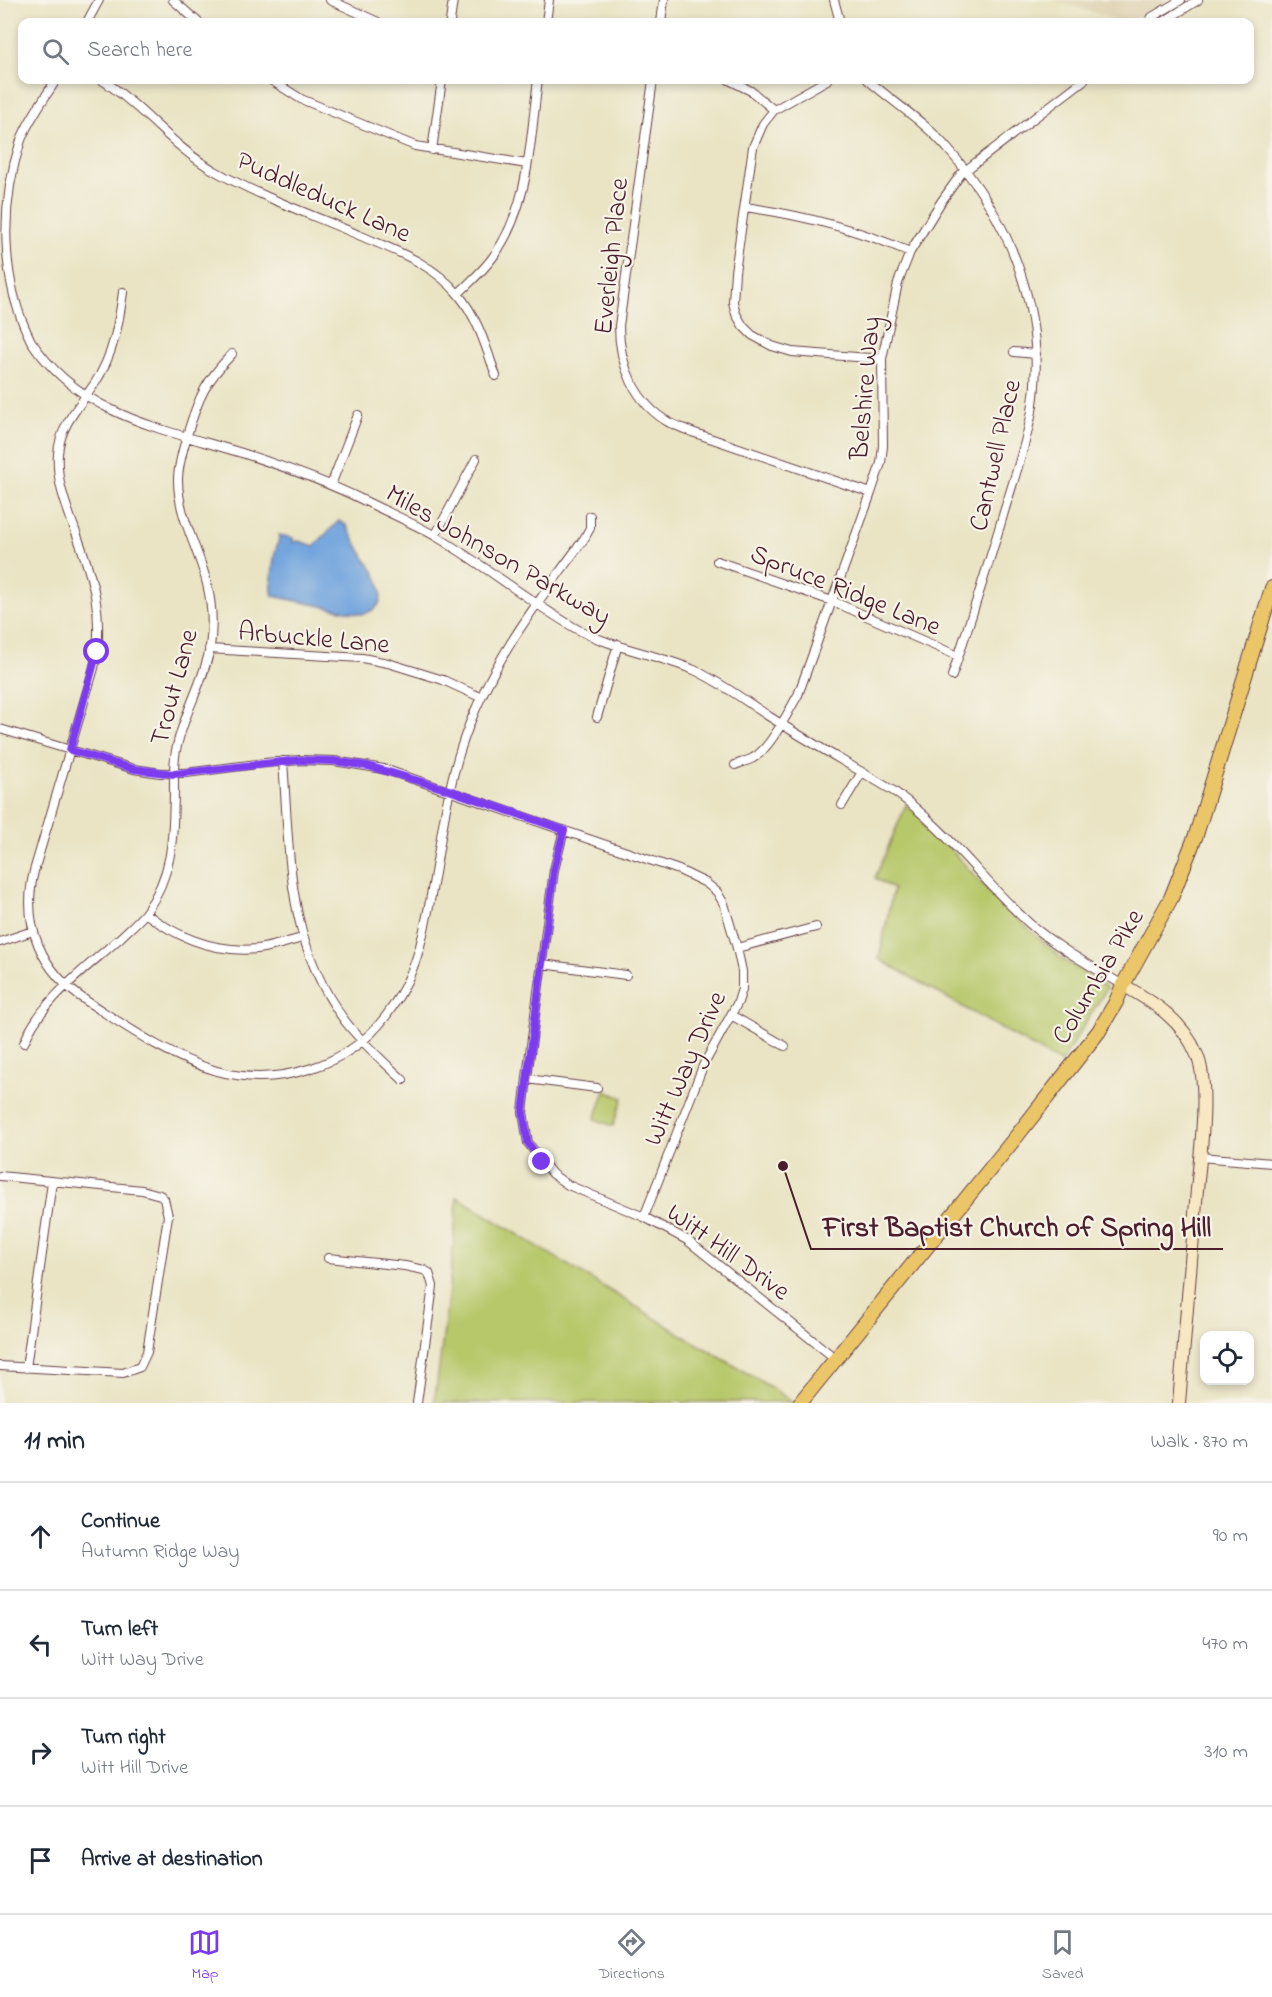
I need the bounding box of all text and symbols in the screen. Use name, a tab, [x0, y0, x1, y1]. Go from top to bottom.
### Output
search box	[18, 18, 1254, 84]
icon: search	[39, 35, 72, 68]
text: Search here	[87, 35, 192, 67]
street label: Puddleduck Lane	[229, 142, 417, 255]
street label: Everleigh Place	[585, 175, 640, 337]
street label: Belshire Way	[841, 315, 892, 463]
street label: Cantwell Place	[960, 375, 1033, 535]
street label: Miles Johnson Parkway	[378, 476, 618, 637]
street label: Spruce Ridge Lane	[744, 535, 947, 648]
street label: Arbuckle Lane	[236, 613, 392, 666]
street label: Trout Lane	[141, 624, 210, 750]
route start	[83, 638, 109, 664]
street label: Columbia Pike	[1043, 901, 1156, 1053]
street label: Witt Way Drive	[635, 985, 738, 1153]
route end	[528, 1148, 554, 1174]
street label: Witt Hill Drive	[658, 1195, 798, 1312]
callout: First Baptist Church of Spring Hill	[811, 1203, 1223, 1249]
text: First Baptist Church of Spring Hill	[821, 1209, 1212, 1251]
map controls	[1200, 1331, 1254, 1385]
button: locate	[1200, 1331, 1254, 1385]
text: 11 min	[24, 1423, 85, 1461]
text: Walk · 870 m	[1150, 1428, 1248, 1457]
text: Continue	[81, 1506, 160, 1538]
icon: ahead	[24, 1520, 57, 1553]
text: 90 m	[1213, 1522, 1248, 1551]
text: Autumn Ridge Way	[81, 1538, 239, 1567]
text: Turn left	[81, 1614, 158, 1646]
icon: left	[24, 1628, 57, 1661]
text: 470 m	[1202, 1630, 1248, 1659]
text: Witt Way Drive	[81, 1646, 204, 1675]
text: Turn right	[81, 1722, 166, 1754]
icon: right	[24, 1736, 57, 1769]
text: 310 m	[1204, 1738, 1248, 1767]
text: Witt Hill Drive	[81, 1754, 188, 1783]
icon: arrive	[24, 1844, 57, 1877]
text: Arrive at destination	[81, 1844, 263, 1876]
tab: Map	[188, 1926, 221, 1986]
tab: Directions	[598, 1926, 665, 1986]
tab: Saved	[1042, 1926, 1084, 1986]

